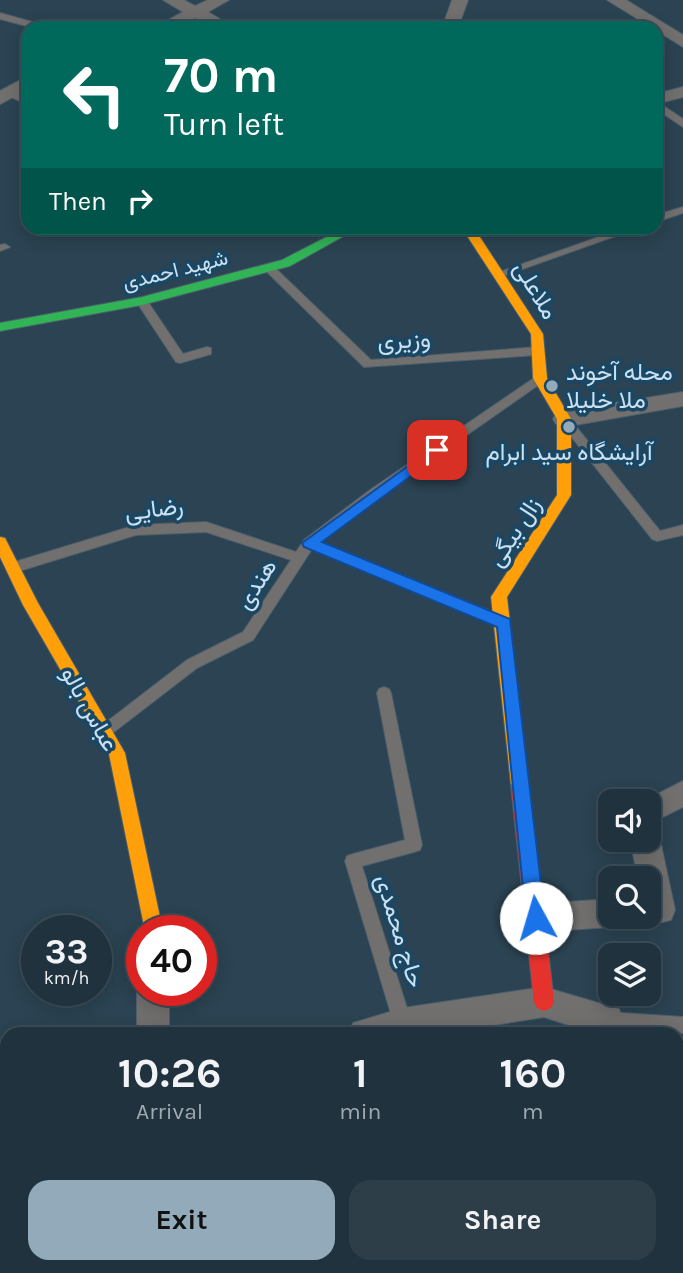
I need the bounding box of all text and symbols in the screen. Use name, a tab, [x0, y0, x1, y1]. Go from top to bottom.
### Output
text: 70 m	[164, 47, 278, 104]
icon: left	[49, 49, 140, 140]
text: Turn left	[164, 106, 284, 143]
icon: right	[121, 182, 159, 220]
text: Then	[49, 186, 107, 217]
street label: شهید احمدی	[120, 245, 230, 296]
street label: ملاعلی	[508, 256, 564, 324]
street label: وزیری	[377, 325, 431, 356]
place label: محله آخوند ملا خلیلا	[566, 358, 673, 414]
marker: محله آخوند ملا خلیلا	[544, 378, 560, 394]
marker: آرایشگاه سید ابرام	[561, 419, 577, 435]
pin	[407, 420, 467, 480]
icon: arrive	[418, 431, 456, 469]
place label: آرایشگاه سید ابرام	[485, 438, 655, 468]
street label: رضایی	[123, 492, 185, 527]
street label: زال بیگی	[481, 492, 547, 572]
street label: هندی	[229, 554, 283, 614]
street label: عباس بالو	[55, 662, 125, 757]
map controls	[598, 789, 661, 1006]
button: sound	[598, 789, 661, 852]
button: search	[598, 866, 661, 929]
street label: حاج محمدی	[368, 871, 430, 991]
position arrow	[499, 881, 573, 955]
speed limit sign: 40	[126, 915, 217, 1006]
text: 33	[45, 931, 88, 972]
button: layers	[598, 943, 661, 1006]
text: km/h	[44, 967, 89, 989]
text: 10:26	[118, 1048, 221, 1098]
text: 1	[353, 1048, 368, 1098]
text: 160	[499, 1048, 566, 1098]
text: Arrival	[136, 1098, 203, 1125]
text: min	[339, 1098, 381, 1125]
text: m	[522, 1098, 543, 1125]
button: Exit	[28, 1180, 335, 1260]
button: Share	[349, 1180, 656, 1260]

